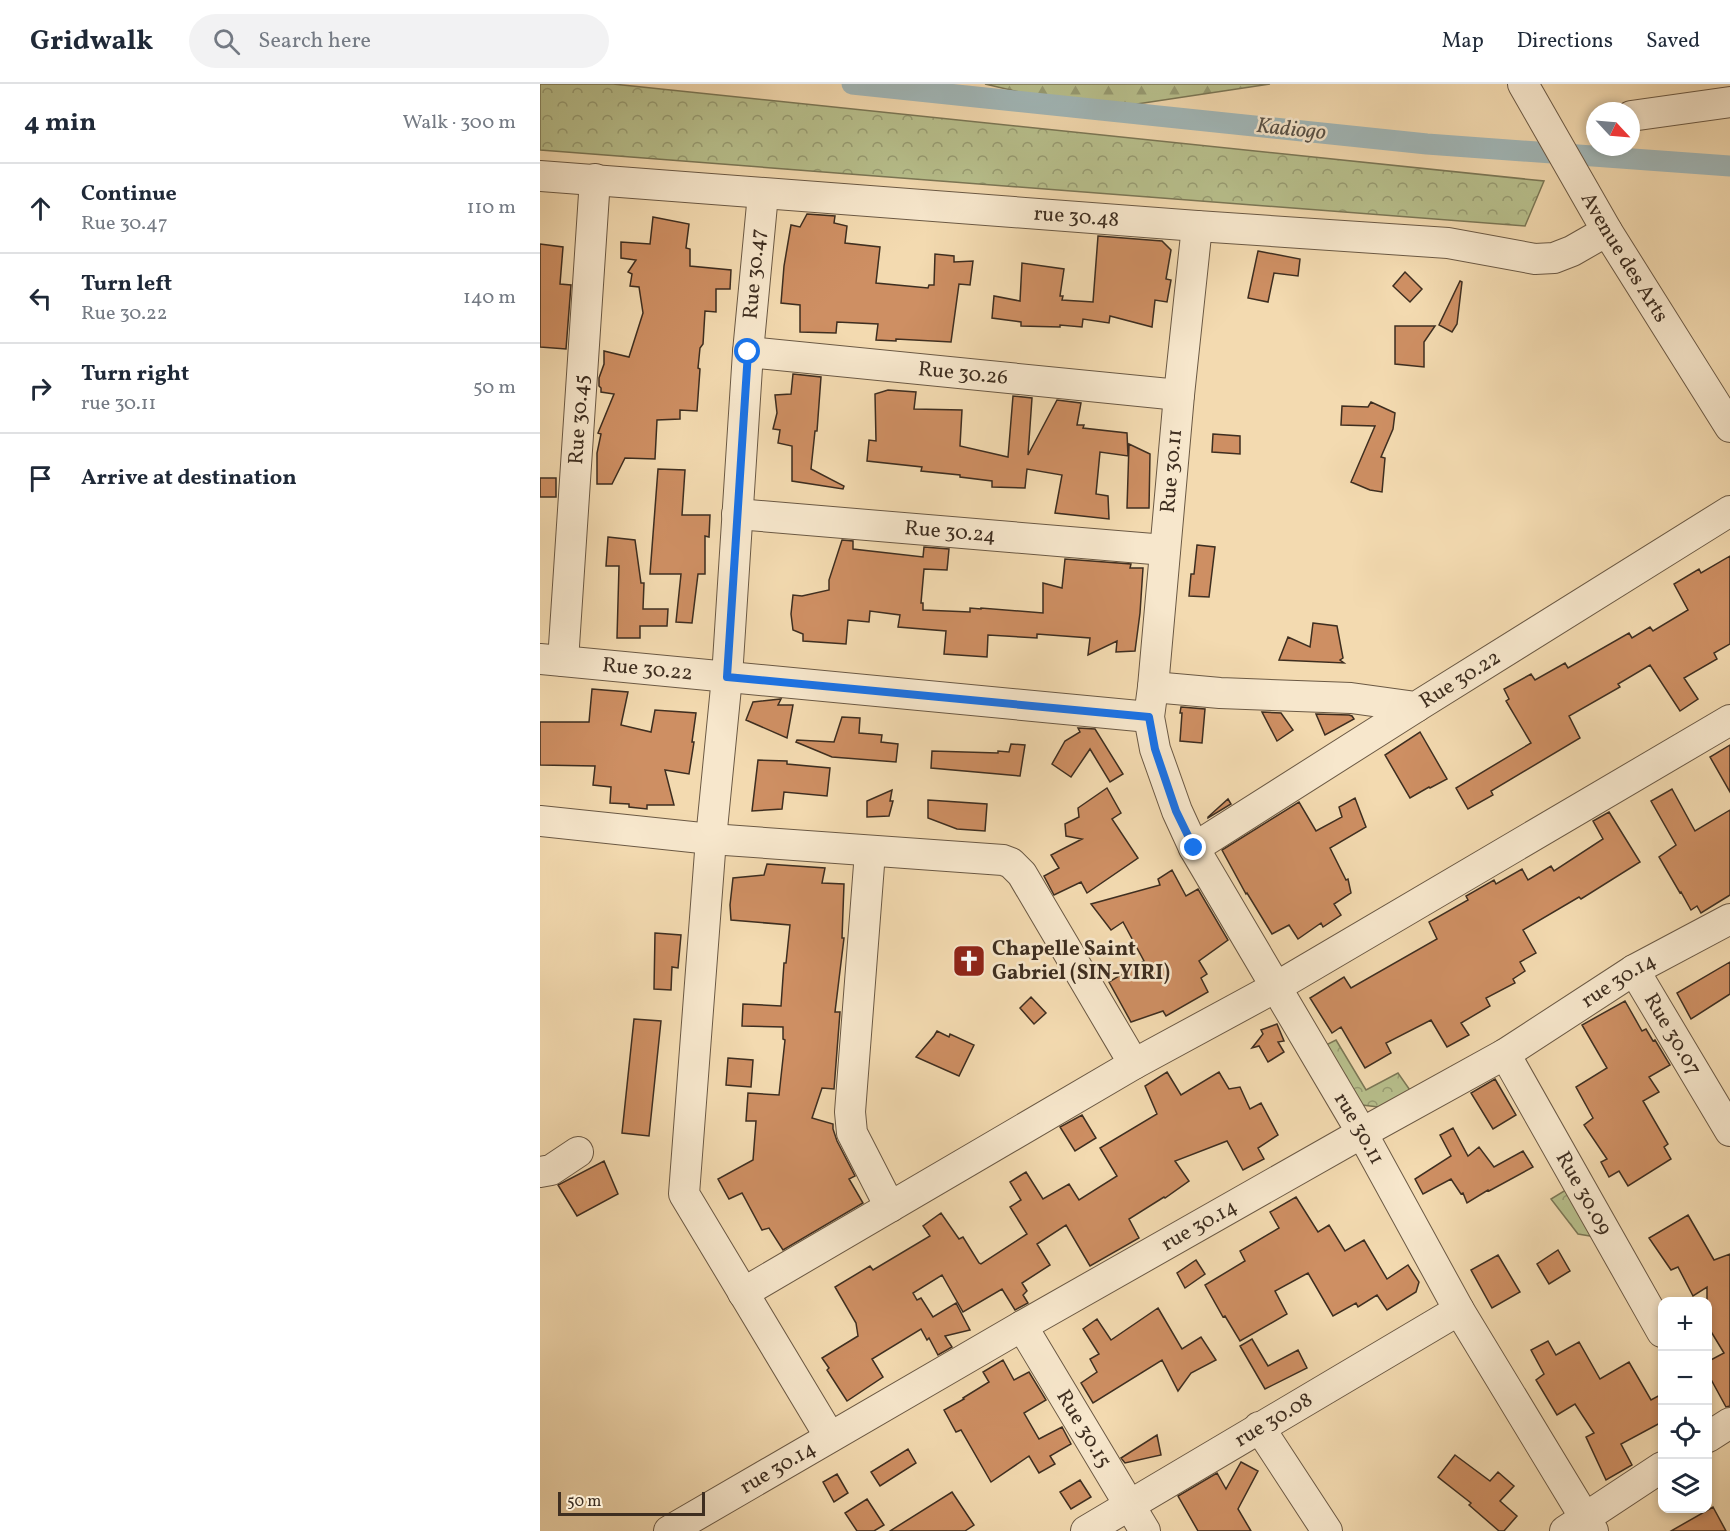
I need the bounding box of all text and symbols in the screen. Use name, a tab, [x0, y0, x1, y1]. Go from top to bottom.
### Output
search box	[189, 14, 609, 68]
text: Gridwalk	[30, 22, 153, 61]
icon: search	[210, 25, 243, 58]
text: Search here	[258, 26, 371, 57]
text: Map	[1442, 27, 1484, 56]
text: Directions	[1517, 27, 1613, 56]
text: Saved	[1646, 27, 1700, 56]
north arrow	[1586, 102, 1640, 156]
text: 4 min	[24, 105, 96, 141]
text: Walk · 300 m	[403, 109, 516, 137]
water label: Kadiogo	[1255, 111, 1327, 149]
text: Continue	[81, 179, 177, 210]
street label: Avenue des Arts	[1573, 187, 1675, 328]
icon: ahead	[24, 192, 57, 225]
text: 110 m	[467, 194, 516, 222]
street label: rue 30.48	[1033, 199, 1120, 235]
text: Rue 30.47	[81, 210, 168, 238]
street label: Rue 30.47	[737, 227, 773, 321]
text: Turn left	[81, 269, 172, 300]
icon: left	[24, 282, 57, 315]
text: 140 m	[463, 284, 516, 312]
text: Rue 30.22	[81, 300, 168, 328]
route start	[734, 338, 760, 364]
street label: Rue 30.26	[917, 355, 1009, 392]
text: Turn right	[81, 359, 189, 390]
icon: right	[24, 372, 57, 405]
street label: Rue 30.45	[562, 373, 596, 466]
text: 50 m	[473, 374, 516, 402]
text: rue 30.11	[81, 390, 156, 418]
street label: Rue 30.11	[1154, 428, 1190, 514]
icon: arrive	[24, 462, 57, 495]
text: Arrive at destination	[81, 463, 297, 494]
street label: Rue 30.24	[903, 514, 997, 550]
street label: Rue 30.22	[1414, 643, 1506, 716]
street label: Rue 30.22	[601, 650, 694, 688]
route end	[1180, 834, 1206, 860]
place label: Chapelle Saint Gabriel (SIN-YIRI)	[992, 935, 1170, 988]
church icon: Chapelle Saint Gabriel (SIN-YIRI)	[951, 943, 987, 979]
street label: rue 30.14	[1576, 946, 1661, 1015]
street label: Rue 30.07	[1637, 988, 1708, 1081]
street label: rue 30.11	[1327, 1087, 1391, 1170]
street label: Rue 30.09	[1548, 1146, 1619, 1241]
street label: rue 30.14	[1156, 1192, 1243, 1259]
map controls	[1658, 1297, 1712, 1513]
button: +	[1658, 1297, 1712, 1351]
button: −	[1658, 1351, 1712, 1405]
street label: Rue 30.15	[1049, 1384, 1118, 1473]
street label: rue 30.08	[1229, 1385, 1318, 1454]
button: locate	[1658, 1405, 1712, 1459]
street label: rue 30.14	[735, 1434, 821, 1501]
button: layers	[1658, 1459, 1712, 1513]
scale bar	[558, 1489, 705, 1516]
text: 50 m	[567, 1491, 601, 1513]

